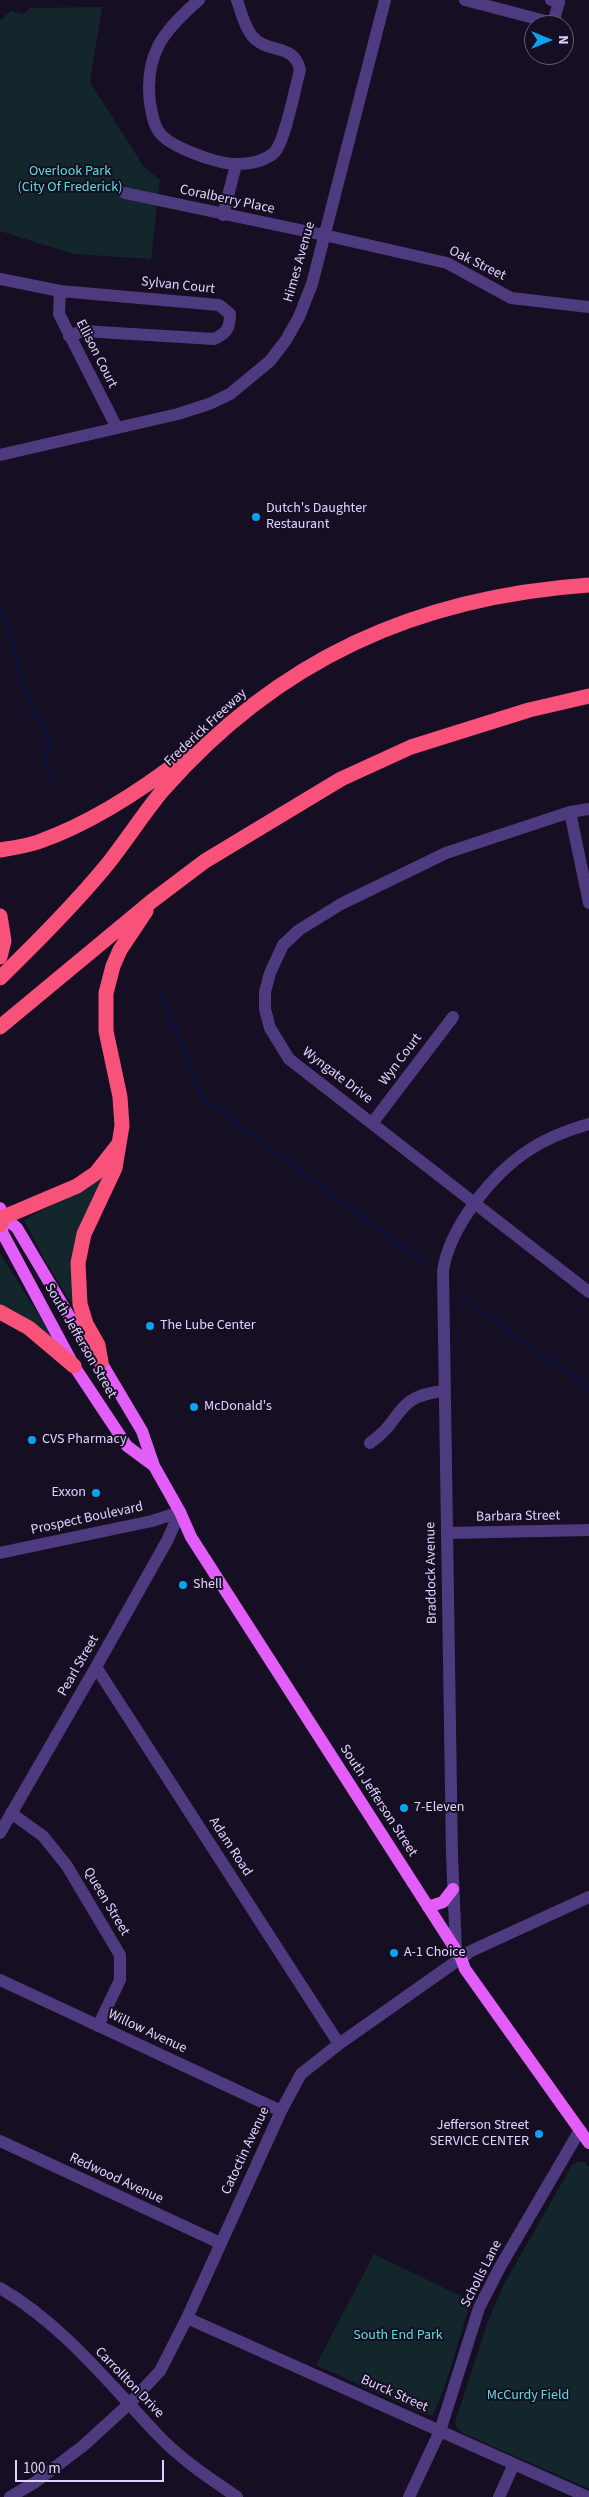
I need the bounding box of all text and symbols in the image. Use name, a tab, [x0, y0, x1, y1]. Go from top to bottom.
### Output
north arrow	[524, 15, 574, 65]
text: N	[553, 35, 573, 45]
park label: Overlook Park (City Of Frederick)	[18, 164, 122, 196]
street label: Coralberry Place	[178, 182, 276, 218]
street label: Himes Avenue	[280, 220, 320, 304]
street label: Oak Street	[446, 243, 508, 285]
street label: Sylvan Court	[140, 274, 216, 298]
street label: Ellison Court	[72, 317, 120, 391]
place label: Dutch's Daughter Restaurant	[266, 501, 367, 534]
marker: Dutch's Daughter Restaurant	[250, 511, 262, 523]
street label: Frederick Freeway	[161, 686, 251, 770]
street label: Wyn Court	[376, 1031, 426, 1089]
street label: Wyngate Drive	[299, 1044, 375, 1108]
street label: South Jefferson Street	[40, 1280, 120, 1402]
place label: The Lube Center	[160, 1318, 256, 1334]
marker: The Lube Center	[144, 1320, 156, 1332]
place label: McDonald's	[204, 1399, 272, 1415]
marker: McDonald's	[188, 1401, 200, 1413]
place label: CVS Pharmacy	[42, 1432, 126, 1448]
marker: CVS Pharmacy	[26, 1434, 38, 1446]
place label: Exxon	[52, 1485, 86, 1501]
marker: Exxon	[90, 1487, 102, 1499]
street label: Prospect Boulevard	[29, 1499, 145, 1539]
street label: Barbara Street	[476, 1508, 560, 1526]
street label: Braddock Avenue	[423, 1522, 441, 1624]
place label: Shell	[193, 1577, 222, 1593]
marker: Shell	[177, 1579, 189, 1591]
street label: Pearl Street	[55, 1632, 103, 1700]
street label: South Jefferson Street	[336, 1742, 420, 1860]
place label: 7-Eleven	[414, 1800, 464, 1816]
marker: 7-Eleven	[398, 1802, 410, 1814]
street label: Adam Road	[205, 1814, 255, 1880]
street label: Queen Street	[79, 1865, 133, 1939]
place label: A-1 Choice	[404, 1945, 465, 1961]
marker: A-1 Choice	[388, 1947, 400, 1959]
street label: Willow Avenue	[105, 2006, 189, 2058]
street label: Catoctin Avenue	[218, 2104, 274, 2198]
place label: Jefferson Street SERVICE CENTER	[430, 2118, 529, 2150]
marker: Jefferson Street SERVICE CENTER	[533, 2128, 545, 2140]
street label: Redwood Avenue	[66, 2150, 166, 2208]
street label: Scholls Lane	[458, 2238, 506, 2310]
park label: South End Park	[353, 2328, 443, 2344]
street label: Carrollton Drive	[91, 2344, 167, 2422]
street label: Burck Street	[358, 2372, 430, 2416]
park label: McCurdy Field	[487, 2388, 569, 2404]
scale bar	[18, 2450, 166, 2482]
text: 100 m	[23, 2458, 61, 2479]

